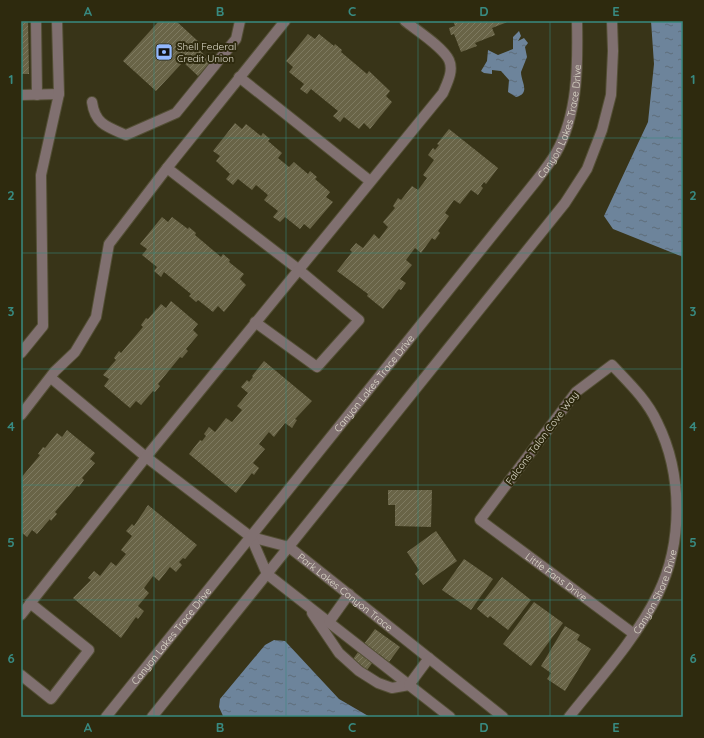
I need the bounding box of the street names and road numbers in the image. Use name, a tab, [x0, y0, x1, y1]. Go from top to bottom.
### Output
street label: Canyon Lakes Trace Drive	[534, 64, 583, 181]
street label: Canyon Lakes Trace Drive	[331, 332, 417, 434]
street label: Falcons Talon Cove Way	[503, 389, 581, 487]
street label: Canyon Shore Drive	[630, 548, 679, 636]
street label: Park Lakes Canyon Trace	[295, 550, 396, 634]
street label: Little Fans Drive	[523, 550, 590, 604]
street label: Canyon Lakes Trace Drive	[128, 584, 214, 687]

